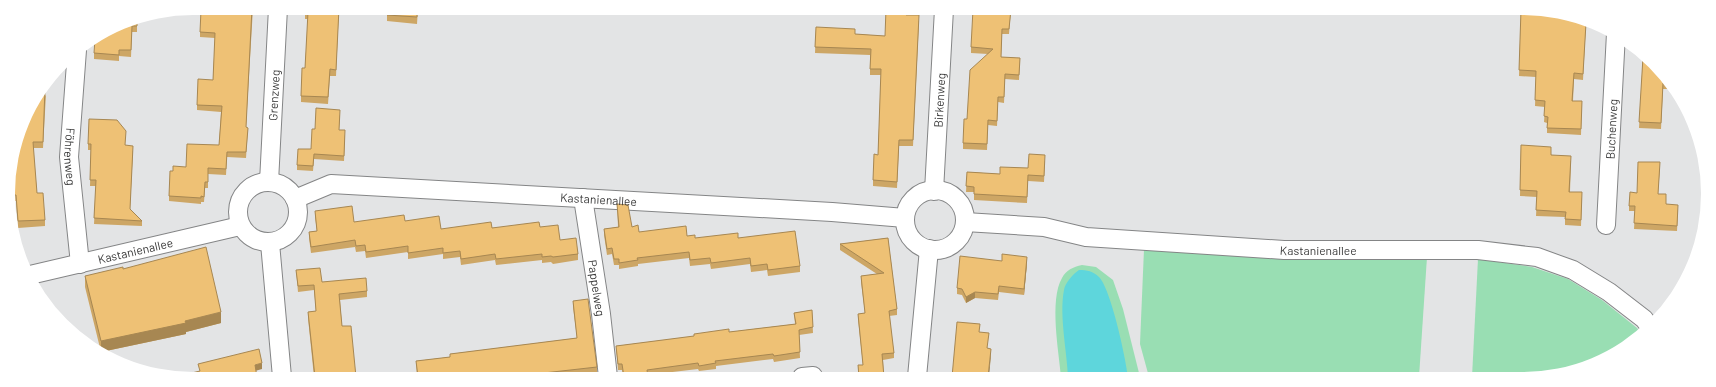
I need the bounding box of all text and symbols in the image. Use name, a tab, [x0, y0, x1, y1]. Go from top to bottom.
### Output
street label: Grenzweg	[265, 69, 282, 121]
street label: Birkenweg	[930, 72, 947, 128]
street label: Buchenweg	[1602, 99, 1620, 160]
street label: Föhrenweg	[62, 127, 79, 186]
street label: Kastanienallee	[560, 190, 637, 208]
street label: Kastanienallee	[96, 235, 174, 266]
street label: Kastanienallee	[1279, 243, 1357, 257]
street label: Pappelweg	[586, 259, 608, 317]

